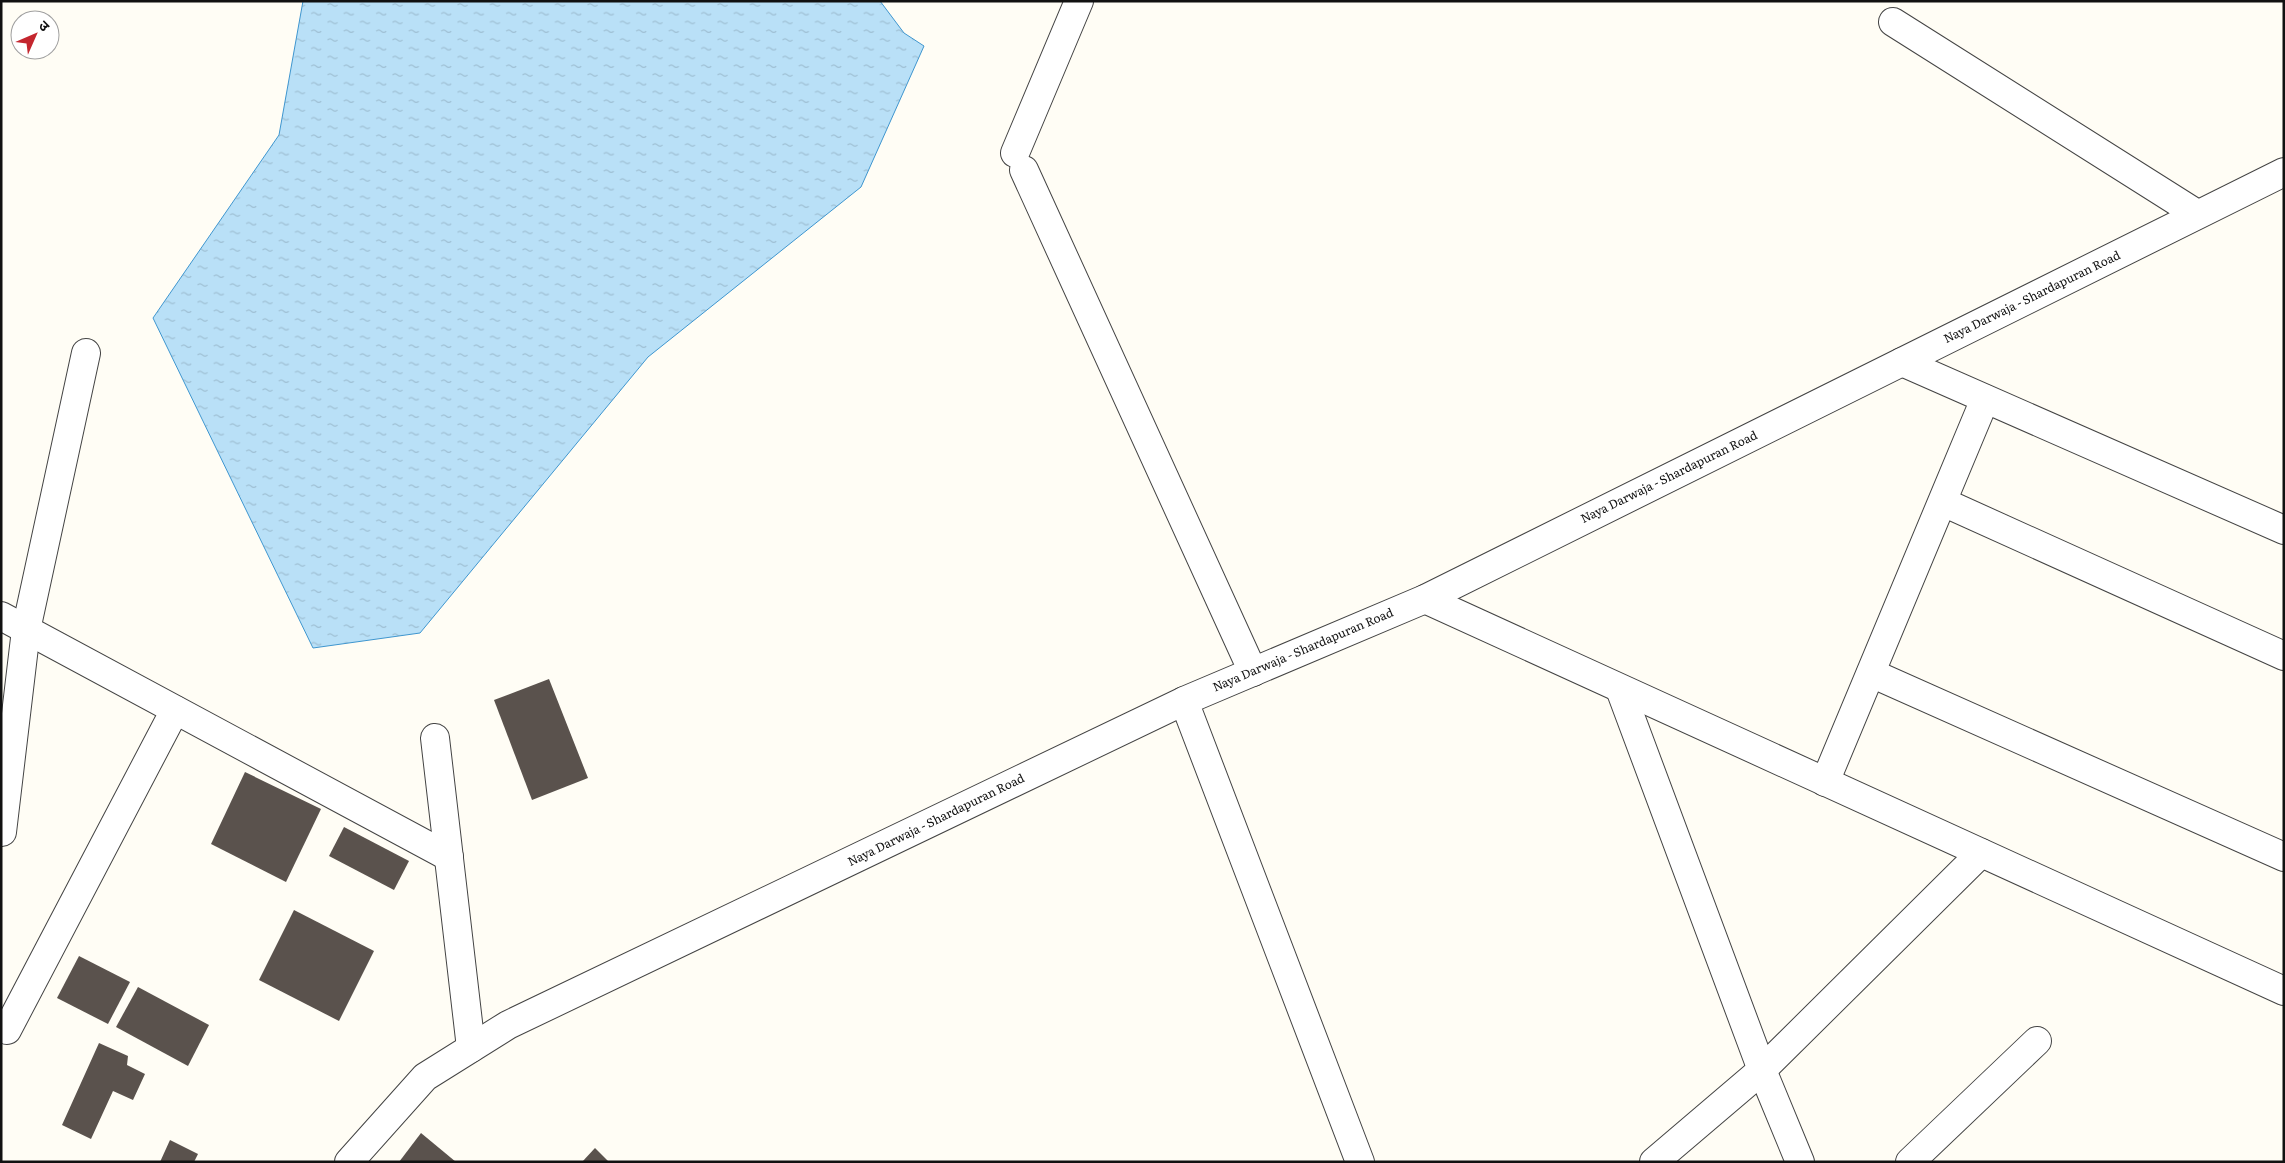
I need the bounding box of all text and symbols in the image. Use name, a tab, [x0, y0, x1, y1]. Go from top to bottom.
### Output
north arrow	[10, 10, 60, 60]
text: उ	[35, 15, 55, 36]
street label: Naya Darwaja - Shardapuran Road	[1940, 245, 2124, 347]
street label: Naya Darwaja - Shardapuran Road	[1577, 425, 1761, 527]
street label: Naya Darwaja - Shardapuran Road	[1209, 602, 1396, 695]
street label: Naya Darwaja - Shardapuran Road	[844, 768, 1028, 870]

